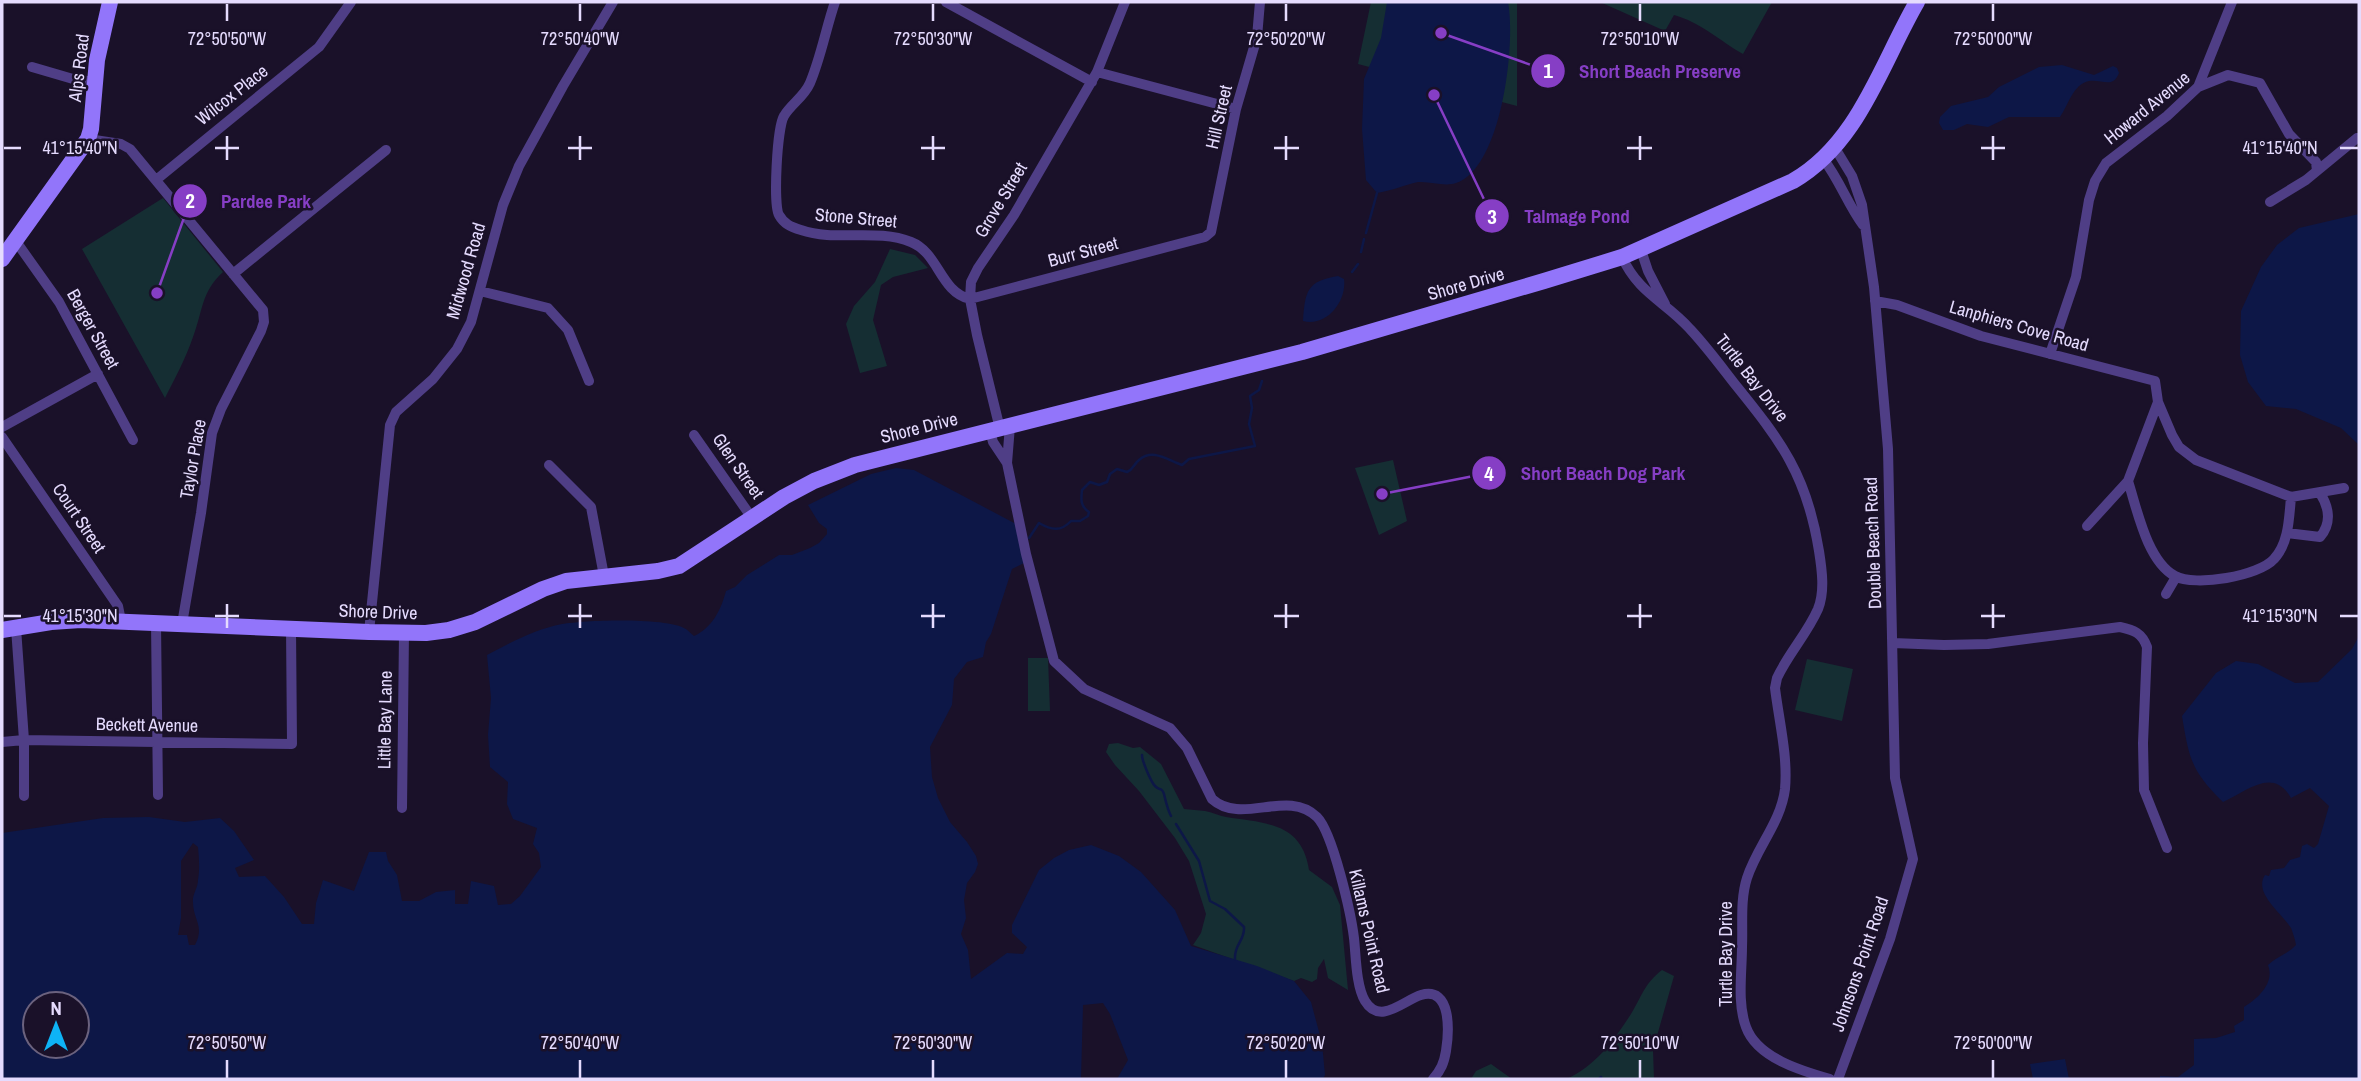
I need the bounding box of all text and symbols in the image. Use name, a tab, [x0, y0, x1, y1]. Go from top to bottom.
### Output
text: 72°50'50"W	[188, 26, 266, 51]
text: 72°50'40"W	[541, 26, 619, 51]
text: 72°50'30"W	[894, 26, 972, 51]
text: 72°50'20"W	[1247, 26, 1325, 51]
text: 72°50'10"W	[1601, 26, 1679, 51]
text: 72°50'00"W	[1954, 26, 2032, 51]
street label: Alps Road	[62, 33, 95, 104]
callout: Short Beach Preserve	[1530, 51, 1755, 91]
text: 1	[1543, 56, 1553, 85]
street label: Wilcox Place	[190, 58, 273, 131]
text: Short Beach Preserve	[1579, 58, 1741, 84]
street label: Howard Avenue	[2098, 65, 2195, 150]
street label: Hill Street	[1199, 82, 1238, 151]
text: 41°15'40"N	[42, 135, 118, 160]
text: 41°15'40"N	[2242, 135, 2318, 160]
street label: Grove Street	[968, 157, 1033, 242]
callout: Pardee Park	[172, 181, 325, 221]
text: 2	[185, 186, 195, 215]
text: Pardee Park	[221, 188, 311, 214]
callout: Talmage Pond	[1475, 196, 1643, 236]
street label: Stone Street	[814, 201, 898, 234]
text: 3	[1487, 202, 1497, 231]
text: Talmage Pond	[1524, 203, 1630, 229]
street label: Midwood Road	[440, 220, 491, 322]
street label: Burr Street	[1045, 230, 1121, 273]
street label: Shore Drive	[1425, 261, 1507, 306]
street label: Berger Street	[61, 284, 126, 373]
street label: Lanphiers Cove Road	[1947, 294, 2092, 357]
street label: Turtle Bay Drive	[1710, 328, 1795, 427]
street label: Shore Drive	[878, 406, 960, 449]
street label: Taylor Place	[173, 417, 212, 501]
street label: Glen Street	[707, 428, 770, 503]
callout: Short Beach Dog Park	[1471, 453, 1699, 493]
text: 4	[1484, 459, 1494, 488]
text: Short Beach Dog Park	[1521, 460, 1686, 486]
street label: Double Beach Road	[1858, 477, 1887, 609]
street label: Court Street	[47, 478, 112, 558]
street label: Shore Drive	[338, 598, 418, 625]
text: 41°15'30"N	[42, 603, 118, 628]
text: 41°15'30"N	[2242, 603, 2318, 628]
street label: Little Bay Lane	[371, 671, 398, 769]
street label: Beckett Avenue	[96, 711, 198, 738]
street label: Killams Point Road	[1343, 867, 1396, 995]
street label: Johnsons Point Road	[1825, 893, 1894, 1035]
street label: Turtle Bay Drive	[1713, 901, 1738, 1007]
north arrow	[21, 990, 91, 1060]
text: N	[50, 995, 62, 1021]
text: 72°50'50"W	[188, 1030, 266, 1055]
text: 72°50'40"W	[541, 1030, 619, 1055]
text: 72°50'30"W	[894, 1030, 972, 1055]
text: 72°50'20"W	[1247, 1030, 1325, 1055]
text: 72°50'10"W	[1601, 1030, 1679, 1055]
text: 72°50'00"W	[1954, 1030, 2032, 1055]

